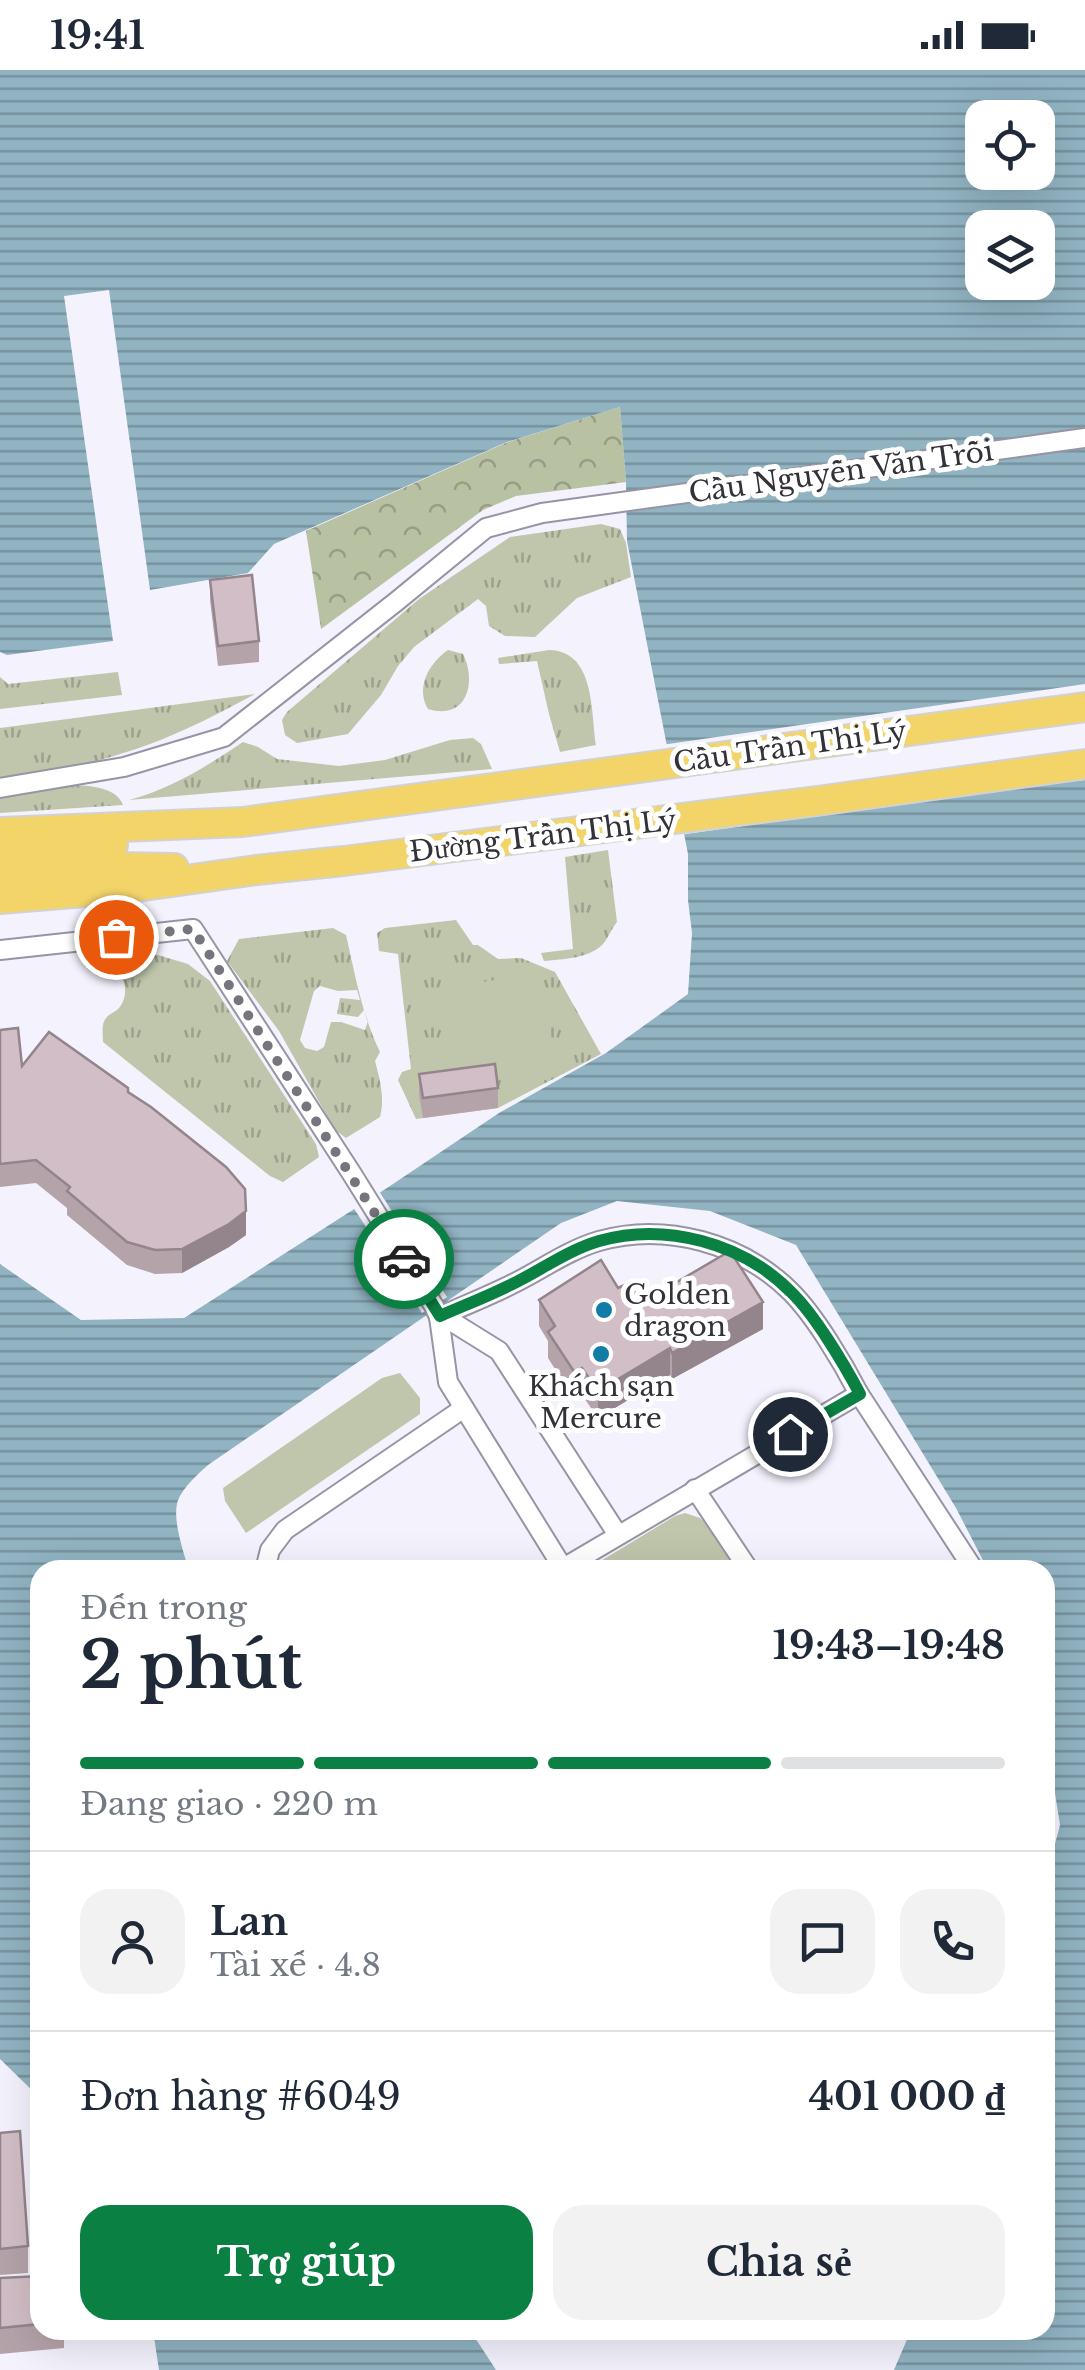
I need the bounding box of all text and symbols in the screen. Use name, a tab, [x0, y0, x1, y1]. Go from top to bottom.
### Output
text: 19:41	[50, 12, 145, 59]
map controls	[965, 100, 1055, 300]
button: locate	[965, 100, 1055, 190]
button: layers	[965, 210, 1055, 300]
street label: Cầu Nguyễn Văn Trỗi	[687, 433, 995, 511]
street label: Cầu Trần Thị Lý	[671, 713, 909, 781]
street label: Đường Trần Thị Lý	[407, 802, 679, 870]
pin	[74, 895, 159, 980]
icon: bag	[89, 910, 144, 965]
courier	[354, 1209, 454, 1309]
icon: car	[377, 1232, 432, 1287]
place label: Golden dragon	[624, 1277, 730, 1344]
marker: Golden dragon	[593, 1299, 615, 1321]
marker: Khách sạn Mercure	[590, 1343, 612, 1365]
place label: Khách sạn Mercure	[528, 1369, 674, 1436]
pin	[748, 1392, 833, 1477]
icon: home	[763, 1407, 818, 1462]
text: Đến trong	[80, 1588, 247, 1628]
text: 19:43–19:48	[773, 1622, 1005, 1669]
text: 2 phút	[80, 1625, 302, 1706]
text: Đang giao · 220 m	[80, 1784, 378, 1824]
button: person	[80, 1889, 185, 1994]
button: chat	[770, 1889, 875, 1994]
button: phone	[900, 1889, 1005, 1994]
text: Lan	[210, 1898, 288, 1945]
text: Tài xế · 4.8	[210, 1945, 381, 1985]
text: Đơn hàng #6049	[80, 2073, 401, 2120]
text: 401 000 ₫	[809, 2073, 1005, 2120]
button: Trợ giúp	[80, 2205, 533, 2320]
button: Chia sẻ	[553, 2205, 1005, 2320]

